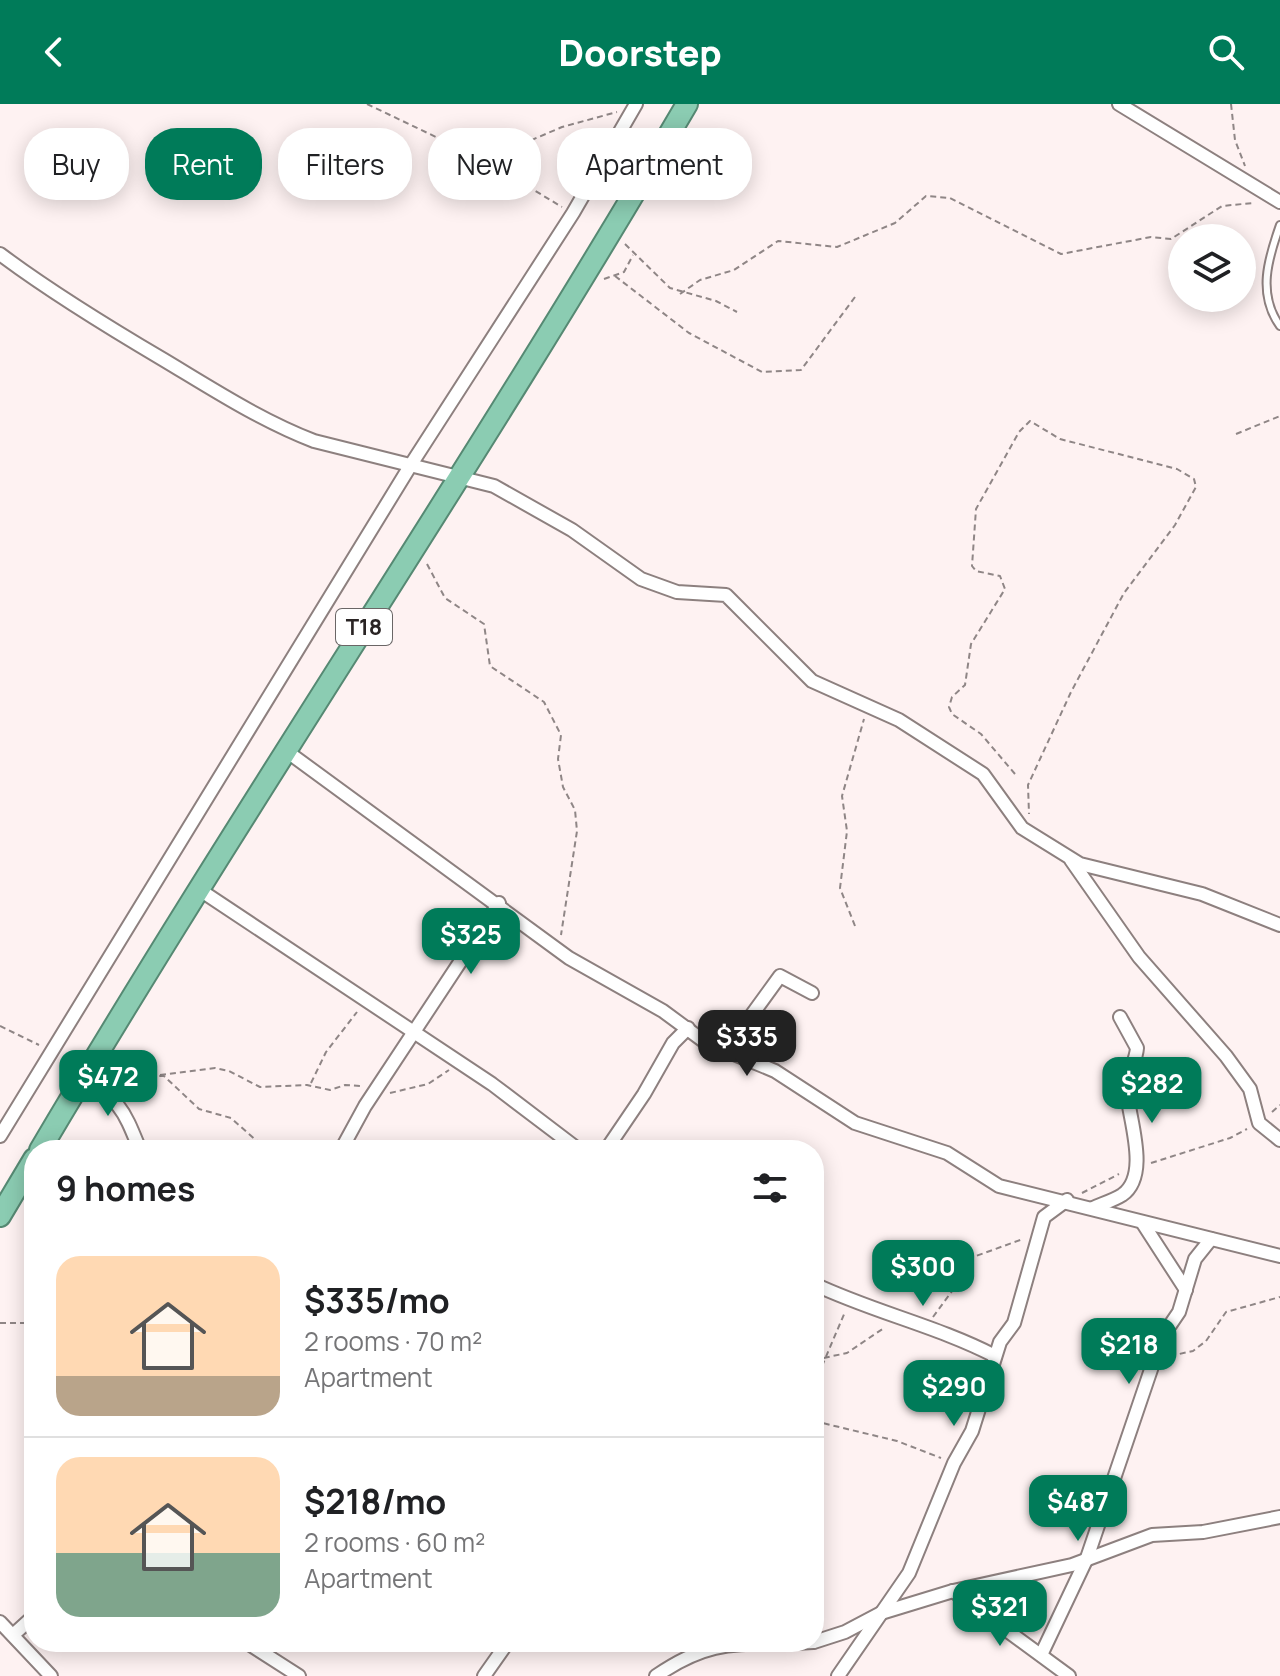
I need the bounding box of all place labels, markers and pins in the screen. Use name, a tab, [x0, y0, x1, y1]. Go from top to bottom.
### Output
pin: $325	[424, 908, 518, 976]
pin: $335	[700, 1010, 794, 1078]
pin: $472	[61, 1050, 155, 1118]
pin: $282	[1105, 1057, 1199, 1125]
pin: $300	[876, 1240, 970, 1308]
pin: $218	[1082, 1318, 1176, 1386]
pin: $290	[907, 1360, 1001, 1428]
pin: $487	[1031, 1475, 1125, 1543]
pin: $321	[953, 1580, 1047, 1648]

